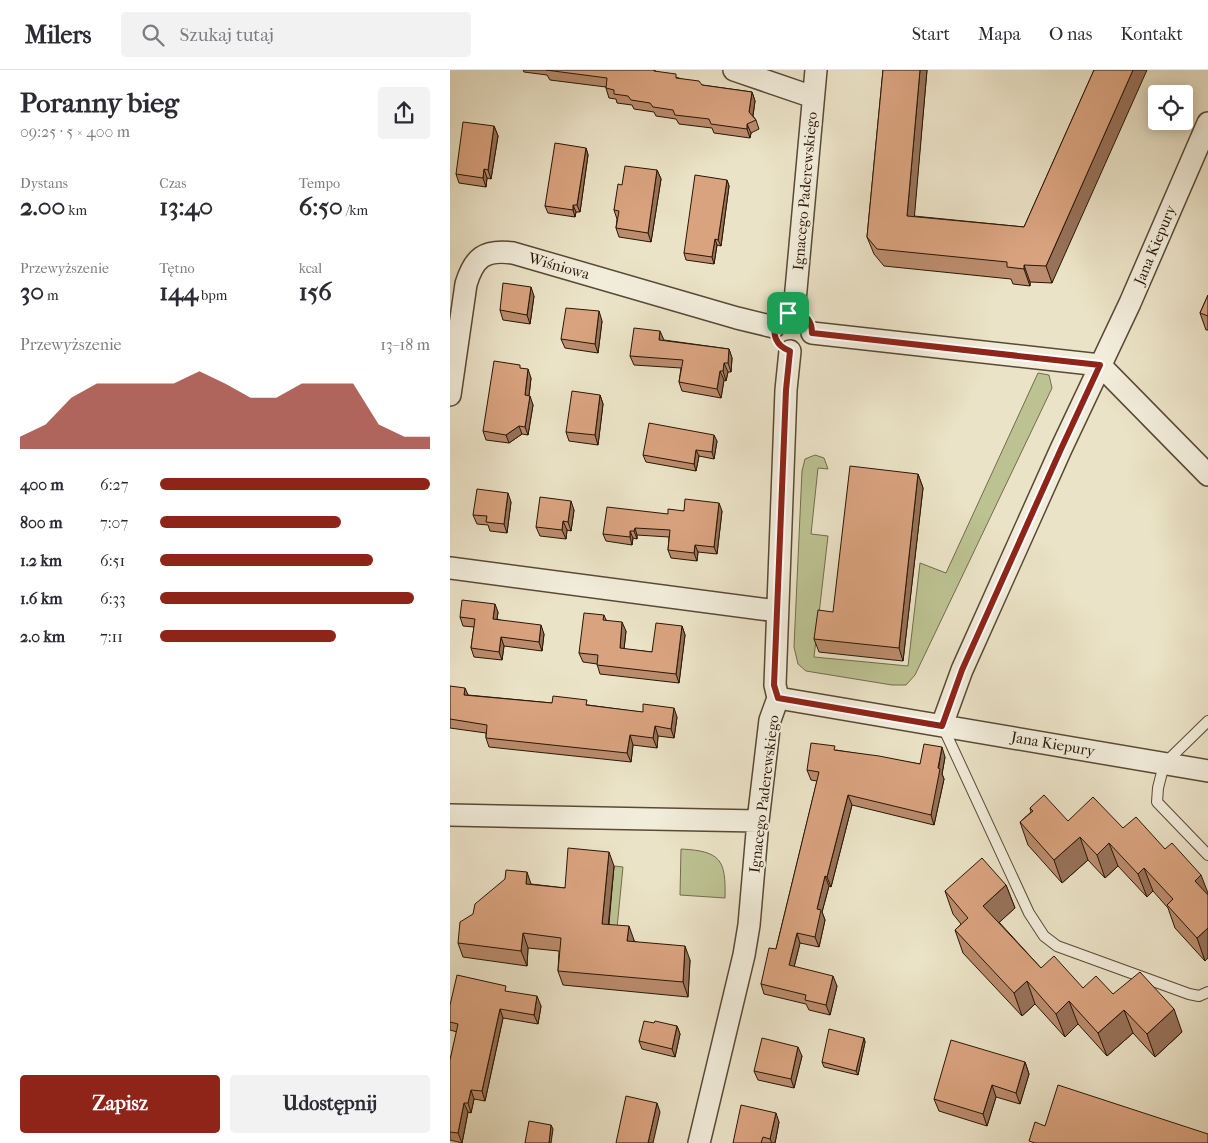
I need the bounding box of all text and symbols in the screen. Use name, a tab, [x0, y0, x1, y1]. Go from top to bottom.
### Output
search box	[121, 12, 471, 57]
text: Milers	[25, 21, 91, 49]
icon: search	[139, 21, 167, 49]
text: Szukaj tutaj	[179, 24, 274, 46]
text: Start	[912, 24, 950, 45]
text: Mapa	[978, 24, 1021, 45]
text: O nas	[1049, 24, 1092, 45]
text: Kontakt	[1120, 24, 1183, 45]
map controls	[1148, 85, 1193, 130]
button: locate	[1148, 85, 1193, 130]
text: Poranny bieg	[20, 86, 179, 119]
button: share	[378, 87, 430, 139]
street label: Ignacego Paderewskiego	[789, 111, 821, 271]
text: 09:25 · 5 × 400 m	[20, 122, 130, 141]
text: Dystans	[20, 175, 68, 192]
text: Czas	[159, 175, 187, 192]
text: Tempo	[299, 175, 340, 192]
text: 2.00	[20, 192, 65, 221]
text: 13:40	[159, 192, 213, 221]
text: 6:50	[299, 192, 343, 221]
text: km	[65, 202, 87, 219]
text: /km	[343, 202, 368, 219]
street label: Jana Kiepury	[1130, 202, 1180, 288]
street label: Wiśniowa	[525, 248, 593, 284]
text: Przewyższenie	[20, 260, 109, 277]
text: Tętno	[159, 260, 195, 277]
text: kcal	[299, 260, 322, 277]
text: 30	[20, 277, 44, 306]
text: 144	[159, 277, 198, 306]
text: 156	[299, 277, 332, 306]
text: m	[44, 287, 59, 304]
text: bpm	[198, 287, 227, 304]
pin	[767, 292, 809, 334]
icon: arrive	[774, 299, 802, 327]
text: Przewyższenie	[20, 335, 122, 354]
text: 13–18 m	[380, 335, 430, 354]
text: 400 m	[20, 475, 64, 494]
text: 6:27	[100, 475, 128, 494]
text: 800 m	[20, 513, 62, 532]
text: 7:07	[100, 513, 128, 532]
text: 1.2 km	[20, 551, 62, 570]
text: 6:51	[100, 551, 125, 570]
text: 1.6 km	[20, 589, 62, 608]
text: 6:33	[100, 589, 126, 608]
text: 2.0 km	[20, 627, 65, 646]
text: 7:11	[100, 627, 123, 646]
street label: Ignacego Paderewskiego	[745, 714, 783, 874]
street label: Jana Kiepury	[1009, 728, 1097, 760]
button: Zapisz	[20, 1075, 220, 1133]
button: Udostępnij	[230, 1075, 430, 1133]

